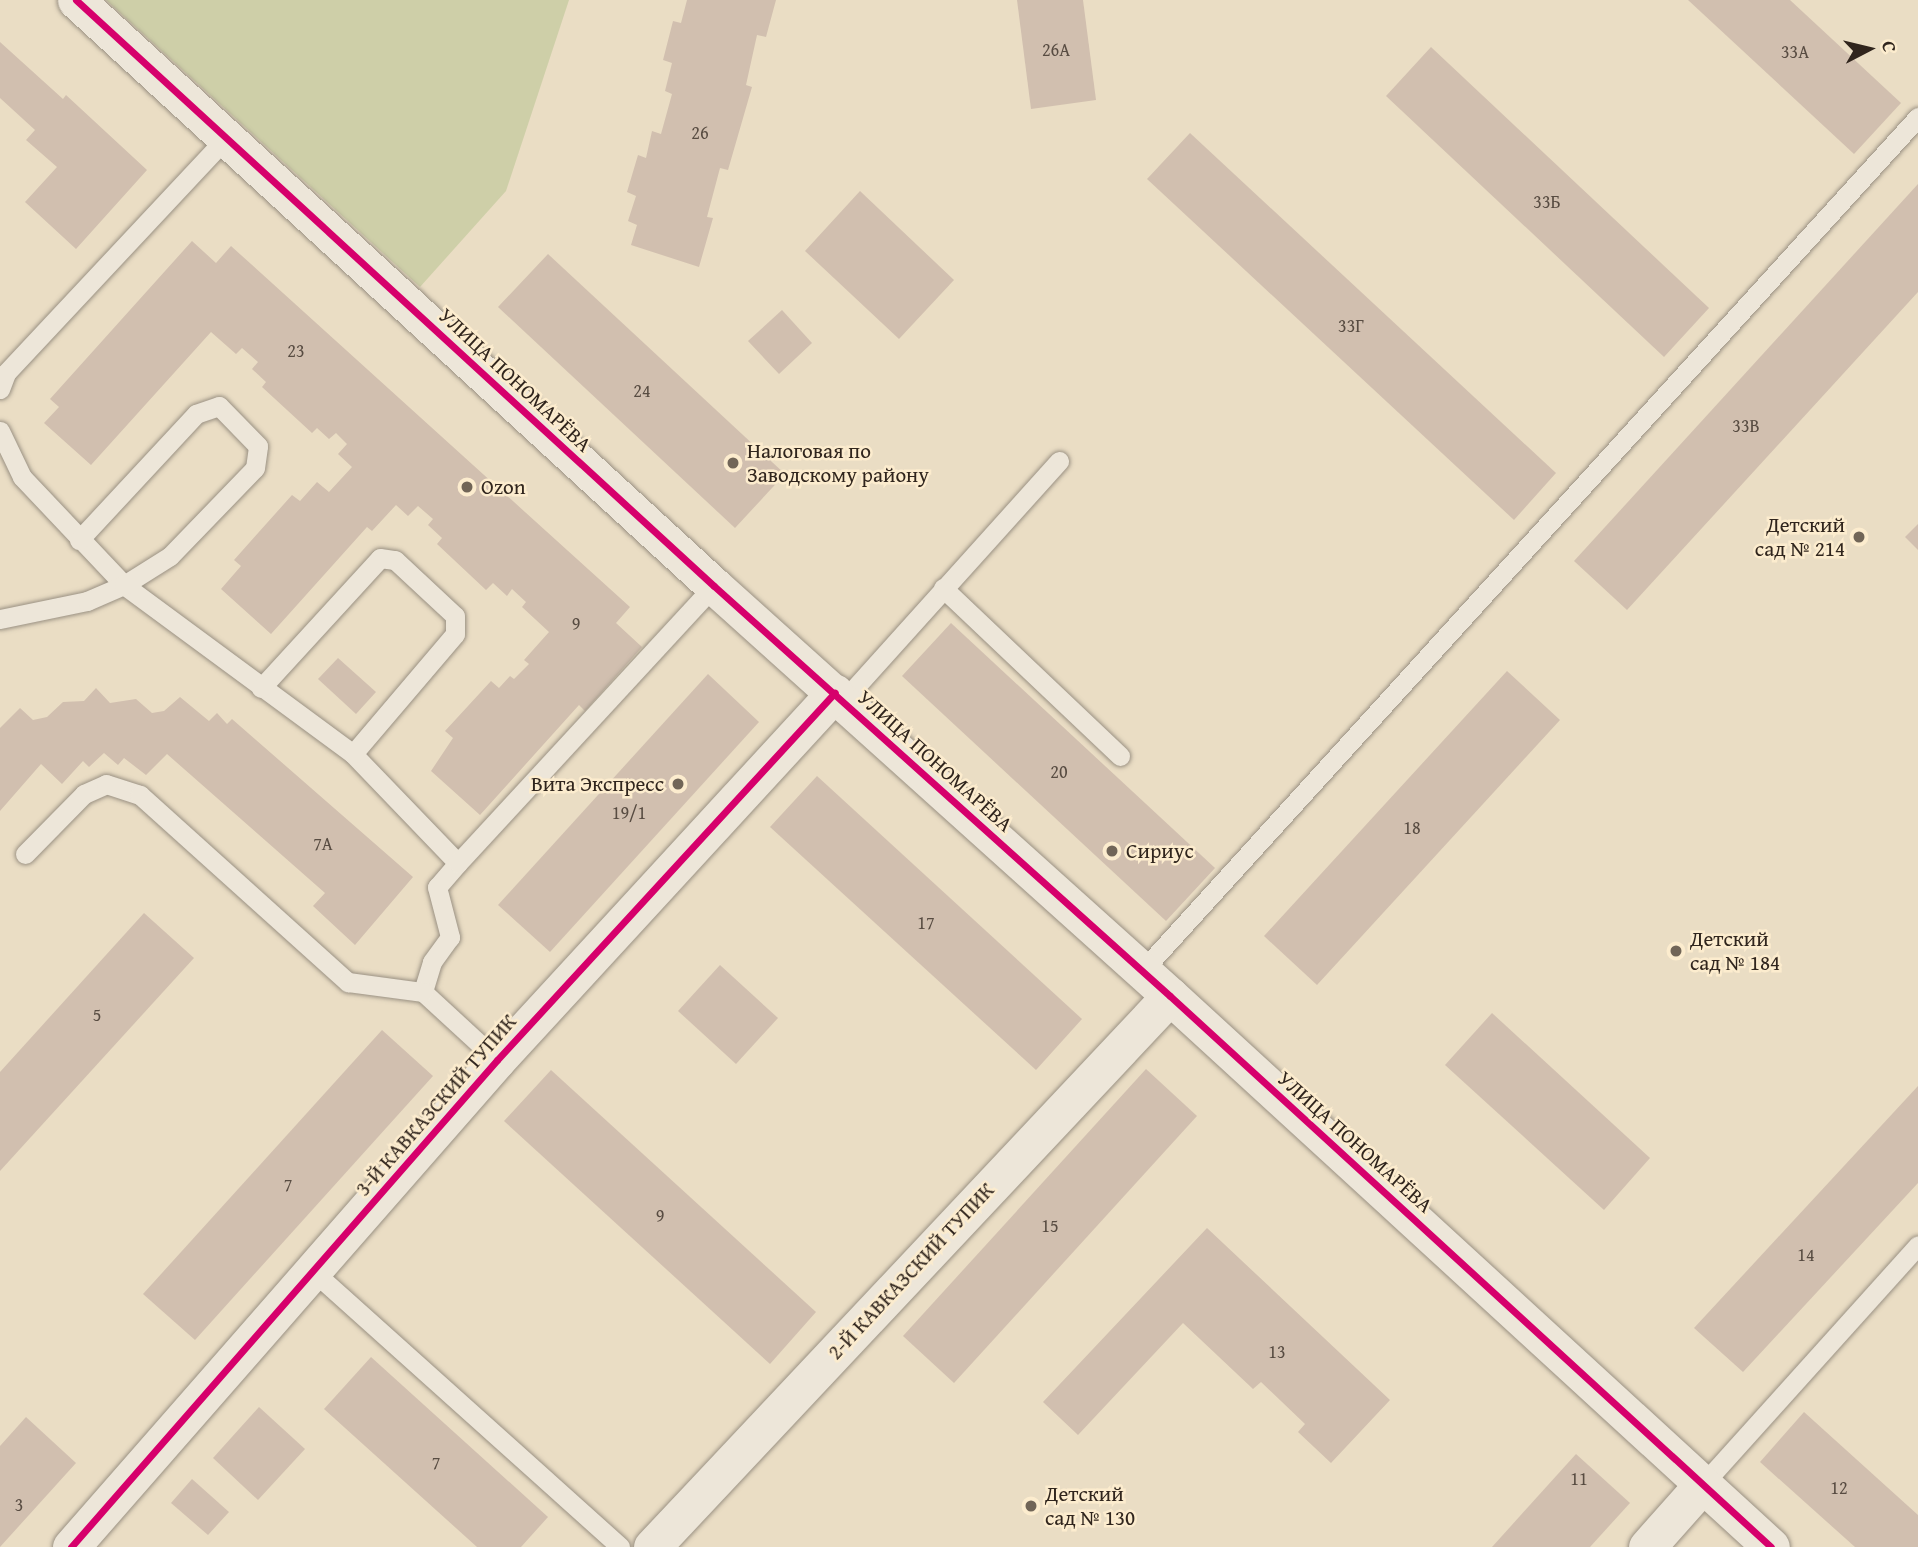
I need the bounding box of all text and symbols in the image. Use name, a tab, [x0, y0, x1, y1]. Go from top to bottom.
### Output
north arrow	[1834, 14, 1904, 84]
house number: 26А	[1042, 39, 1070, 61]
text: С	[1875, 39, 1904, 53]
house number: 33А	[1781, 41, 1809, 63]
house number: 26	[691, 122, 709, 144]
house number: 33Б	[1533, 191, 1561, 213]
street label: УЛИЦА ПОНОМАРЁВА	[433, 303, 597, 457]
house number: 33Г	[1338, 315, 1364, 337]
house number: 23	[287, 340, 305, 362]
house number: 24	[633, 380, 651, 402]
house number: 33В	[1732, 415, 1760, 437]
place label: Налоговая по Заводскому району	[747, 438, 929, 488]
marker: Налоговая по Заводскому району	[725, 455, 741, 471]
place label: Ozon	[481, 474, 525, 500]
marker: Ozon	[459, 479, 475, 495]
place label: Детский сад № 214	[1755, 512, 1845, 562]
marker: Детский сад № 214	[1851, 529, 1867, 545]
house number: 9	[572, 613, 580, 635]
street label: УЛИЦА ПОНОМАРЁВА	[852, 685, 1018, 837]
house number: 20	[1050, 761, 1068, 783]
place label: Вита Экспресс	[531, 771, 664, 797]
marker: Вита Экспресс	[670, 776, 686, 792]
house number: 19/1	[612, 802, 646, 824]
house number: 18	[1403, 817, 1421, 839]
house number: 7А	[313, 833, 333, 855]
place label: Сириус	[1126, 838, 1194, 864]
marker: Сириус	[1104, 843, 1120, 859]
house number: 17	[917, 912, 935, 934]
place label: Детский сад № 184	[1690, 926, 1780, 976]
marker: Детский сад № 184	[1668, 943, 1684, 959]
house number: 5	[93, 1004, 101, 1026]
street label: 3-Й КАВКАЗСКИЙ ТУПИК	[350, 1009, 522, 1201]
street label: УЛИЦА ПОНОМАРЁВА	[1272, 1066, 1438, 1218]
house number: 7	[284, 1174, 292, 1196]
street label: 2-Й КАВКАЗСКИЙ ТУПИК	[822, 1177, 1000, 1365]
house number: 9	[656, 1205, 664, 1227]
house number: 15	[1041, 1215, 1059, 1237]
house number: 14	[1797, 1244, 1815, 1266]
house number: 13	[1268, 1341, 1286, 1363]
house number: 7	[432, 1452, 440, 1474]
house number: 11	[1570, 1468, 1588, 1490]
house number: 12	[1830, 1477, 1848, 1499]
place label: Детский сад № 130	[1045, 1481, 1135, 1531]
house number: 3	[15, 1494, 23, 1516]
marker: Детский сад № 130	[1023, 1498, 1039, 1514]

